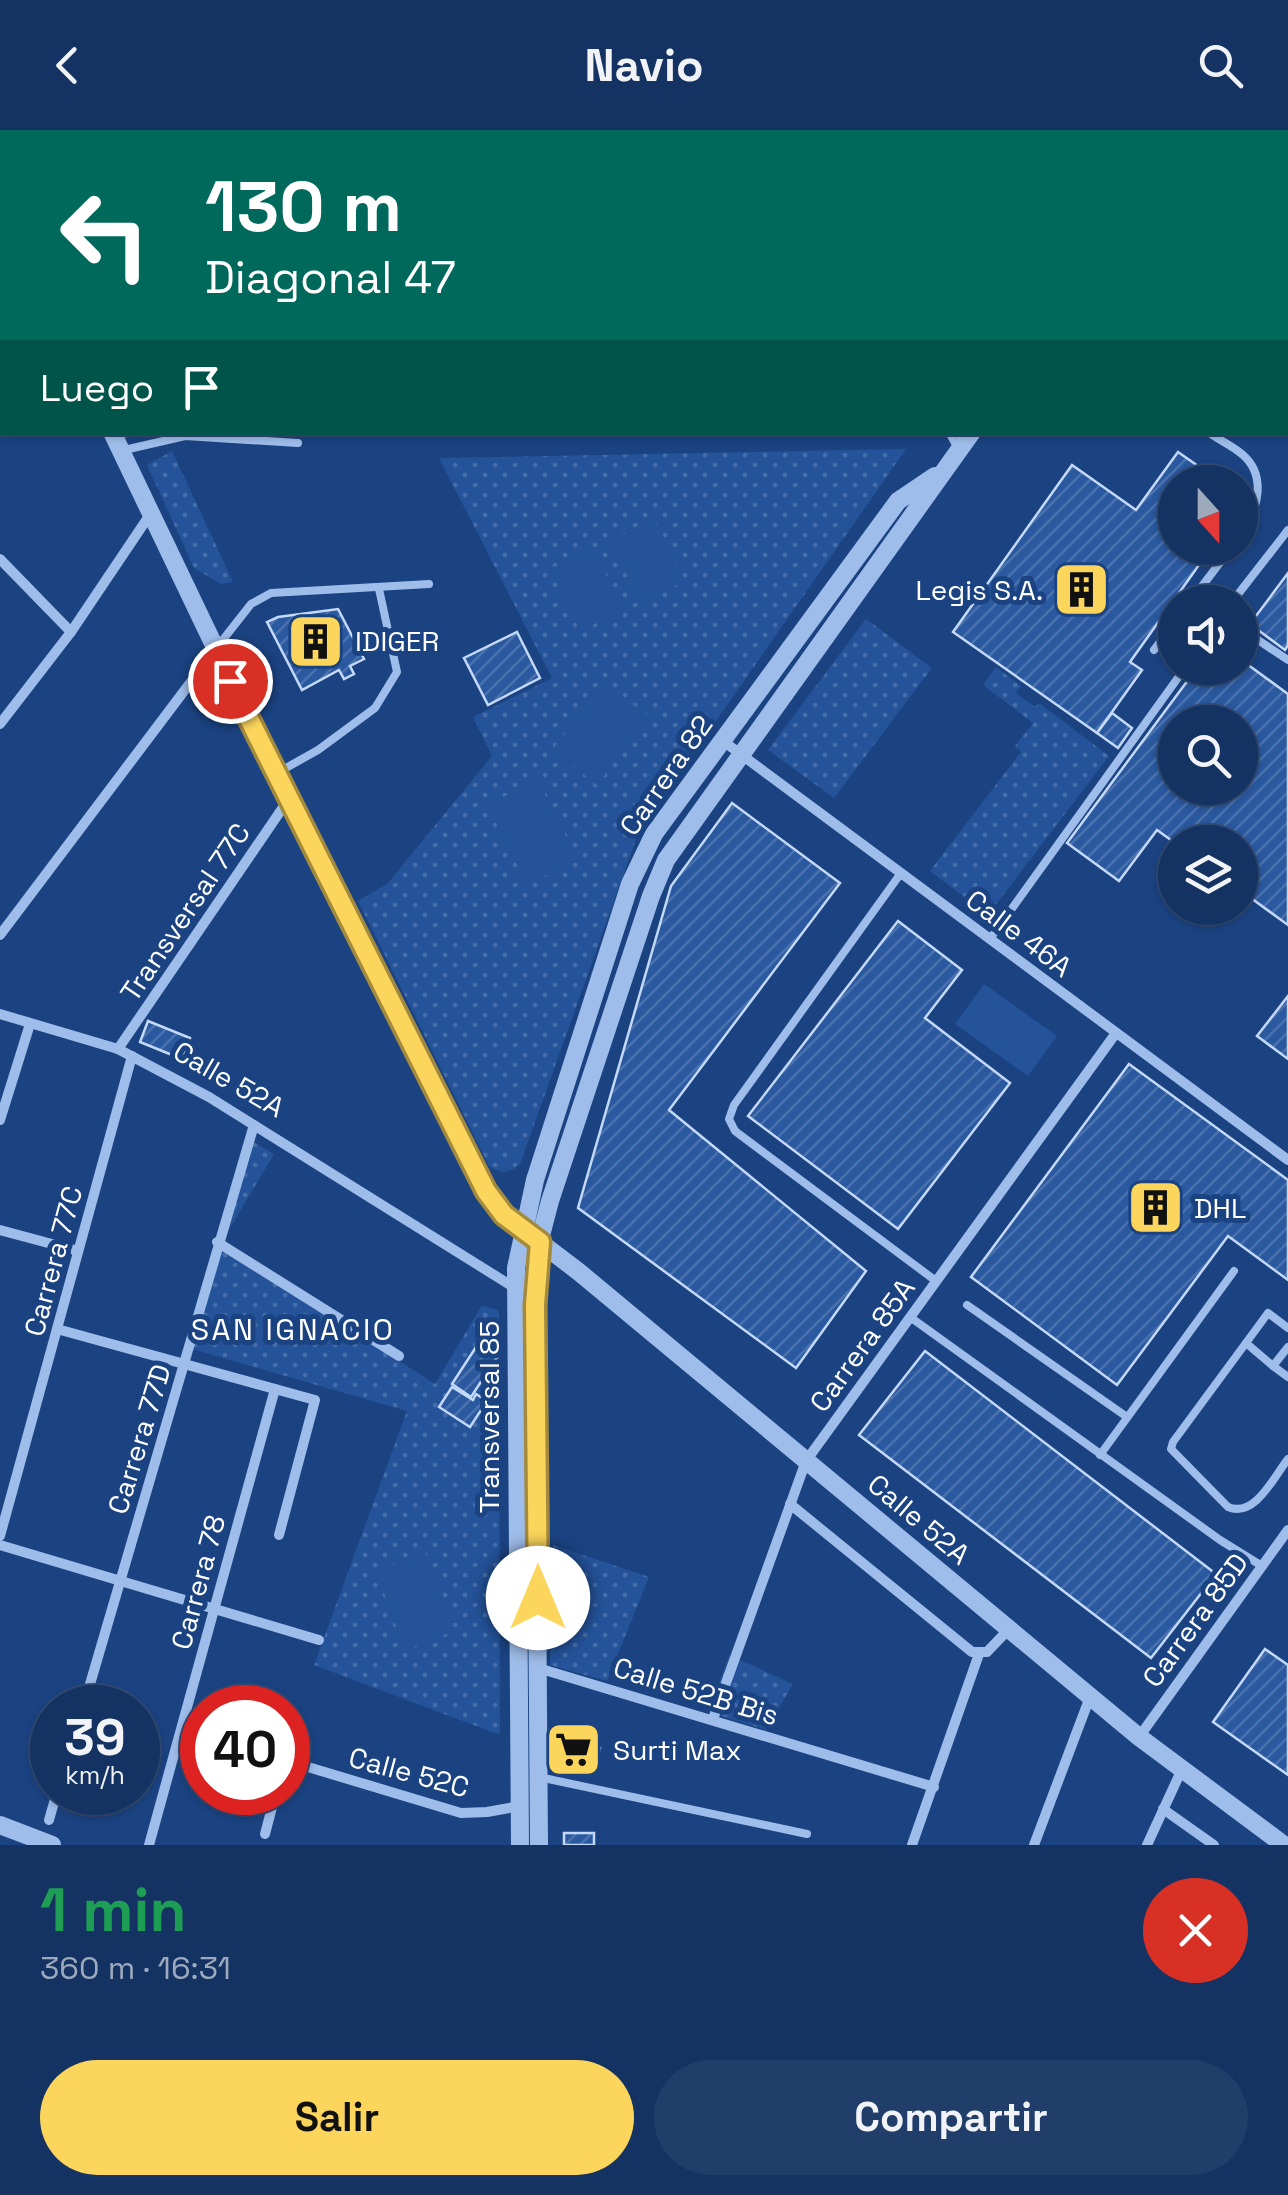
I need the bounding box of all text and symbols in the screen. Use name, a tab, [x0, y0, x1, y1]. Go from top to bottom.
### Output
text: Navio	[584, 37, 704, 94]
icon: back	[40, 38, 95, 93]
icon: search	[1193, 38, 1248, 93]
text: 130 m	[205, 162, 402, 251]
icon: left	[40, 170, 170, 300]
text: Diagonal 47	[205, 249, 456, 306]
icon: arrive	[174, 360, 229, 415]
text: Luego	[40, 364, 154, 412]
north arrow	[1158, 465, 1258, 565]
map controls	[1158, 465, 1258, 925]
building icon: Legis S.A.	[1052, 560, 1112, 620]
place label: Legis S.A.	[915, 572, 1043, 608]
button: sound	[1158, 585, 1258, 685]
building icon: IDIGER	[286, 611, 346, 671]
place label: IDIGER	[355, 623, 439, 659]
pin	[188, 639, 273, 724]
icon: arrive	[203, 654, 258, 709]
button: search	[1158, 705, 1258, 805]
street label: Carrera 82	[611, 708, 721, 842]
street label: Transversal 77C	[112, 816, 258, 1008]
button: layers	[1158, 825, 1258, 925]
street label: Calle 46A	[959, 881, 1079, 985]
street label: Calle 52A	[167, 1033, 291, 1125]
building icon: DHL	[1125, 1178, 1185, 1238]
street label: Carrera 77C	[16, 1182, 90, 1340]
place label: DHL	[1194, 1190, 1246, 1226]
street label: Carrera 85A	[801, 1271, 923, 1419]
district label: SAN IGNACIO	[191, 1310, 395, 1349]
street label: Transversal 85	[471, 1321, 507, 1513]
street label: Carrera 77D	[99, 1360, 179, 1518]
street label: Calle 52A	[860, 1466, 978, 1572]
street label: Carrera 78	[163, 1511, 233, 1653]
position arrow	[486, 1546, 590, 1650]
street label: Carrera 85D	[1134, 1546, 1256, 1694]
street label: Calle 52B Bis	[609, 1649, 783, 1733]
speed limit sign: 40	[180, 1685, 310, 1815]
text: 39	[64, 1706, 126, 1770]
supermarket icon: Surti Max	[544, 1720, 604, 1780]
place label: Surti Max	[613, 1732, 742, 1768]
street label: Calle 52C	[345, 1739, 473, 1805]
text: km/h	[65, 1759, 125, 1791]
text: 1 min	[40, 1872, 187, 1949]
button: close	[1143, 1878, 1248, 1983]
text: 360 m · 16:31	[40, 1948, 231, 1988]
button: Salir	[40, 2060, 634, 2175]
button: Compartir	[654, 2060, 1248, 2175]

